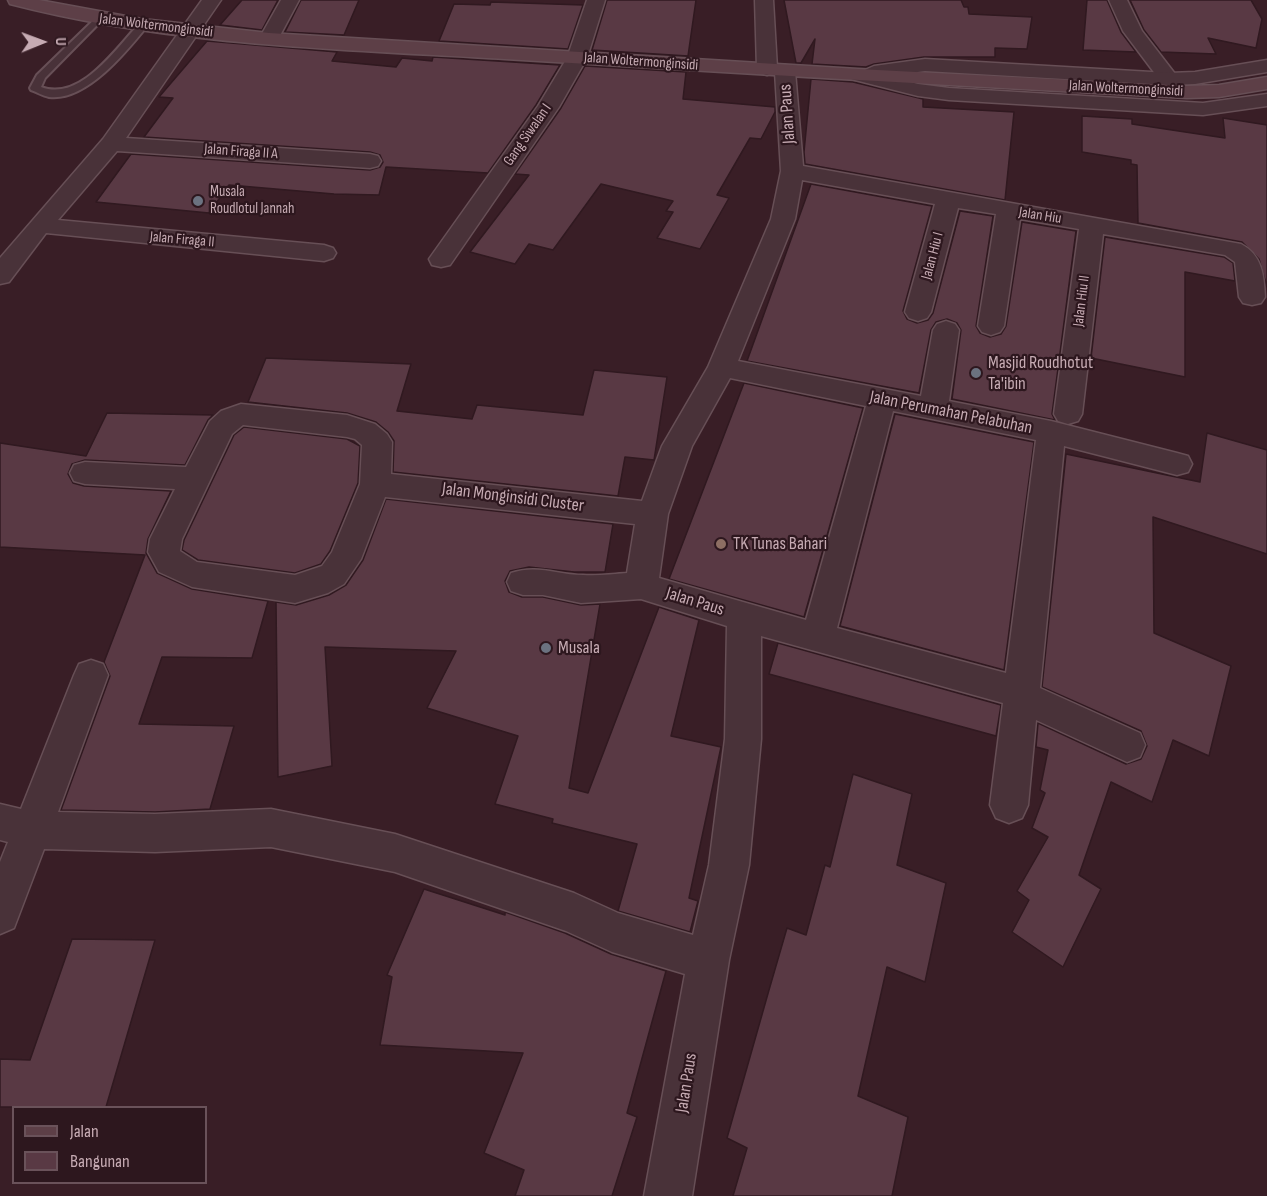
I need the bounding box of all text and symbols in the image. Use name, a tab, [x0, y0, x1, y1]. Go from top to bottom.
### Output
street label: Jalan Woltermonginsidi	[98, 10, 214, 42]
north arrow	[12, 12, 72, 72]
text: U	[51, 37, 70, 46]
street label: Jalan Woltermonginsidi	[583, 49, 699, 75]
street label: Jalan Woltermonginsidi	[1068, 77, 1184, 101]
street label: Jalan Paus	[775, 83, 801, 145]
street label: Gang Siwalan I	[500, 101, 556, 169]
street label: Jalan Firaga II A	[204, 140, 278, 164]
place label: Musala Roudlotul Jannah	[210, 183, 294, 218]
marker: Musala Roudlotul Jannah	[191, 194, 205, 208]
street label: Jalan Hiu	[1017, 204, 1063, 228]
street label: Jalan Firaga II	[149, 228, 215, 252]
street label: Jalan Hiu I	[918, 230, 948, 282]
street label: Jalan Hiu II	[1070, 274, 1094, 328]
place label: Masjid Roudhotut Ta'ibin	[988, 352, 1093, 394]
marker: Masjid Roudhotut Ta'ibin	[969, 366, 983, 380]
street label: Jalan Perumahan Pelabuhan	[868, 387, 1034, 439]
street label: Jalan Monginsidi Cluster	[441, 479, 585, 517]
place label: TK Tunas Bahari	[733, 533, 827, 555]
marker: TK Tunas Bahari	[714, 537, 728, 551]
street label: Jalan Paus	[663, 583, 727, 621]
place label: Musala	[558, 637, 600, 659]
marker: Musala	[539, 641, 553, 655]
street label: Jalan Paus	[672, 1052, 702, 1114]
legend	[12, 1106, 207, 1184]
text: Jalan	[70, 1121, 99, 1142]
text: Bangunan	[70, 1151, 130, 1172]

